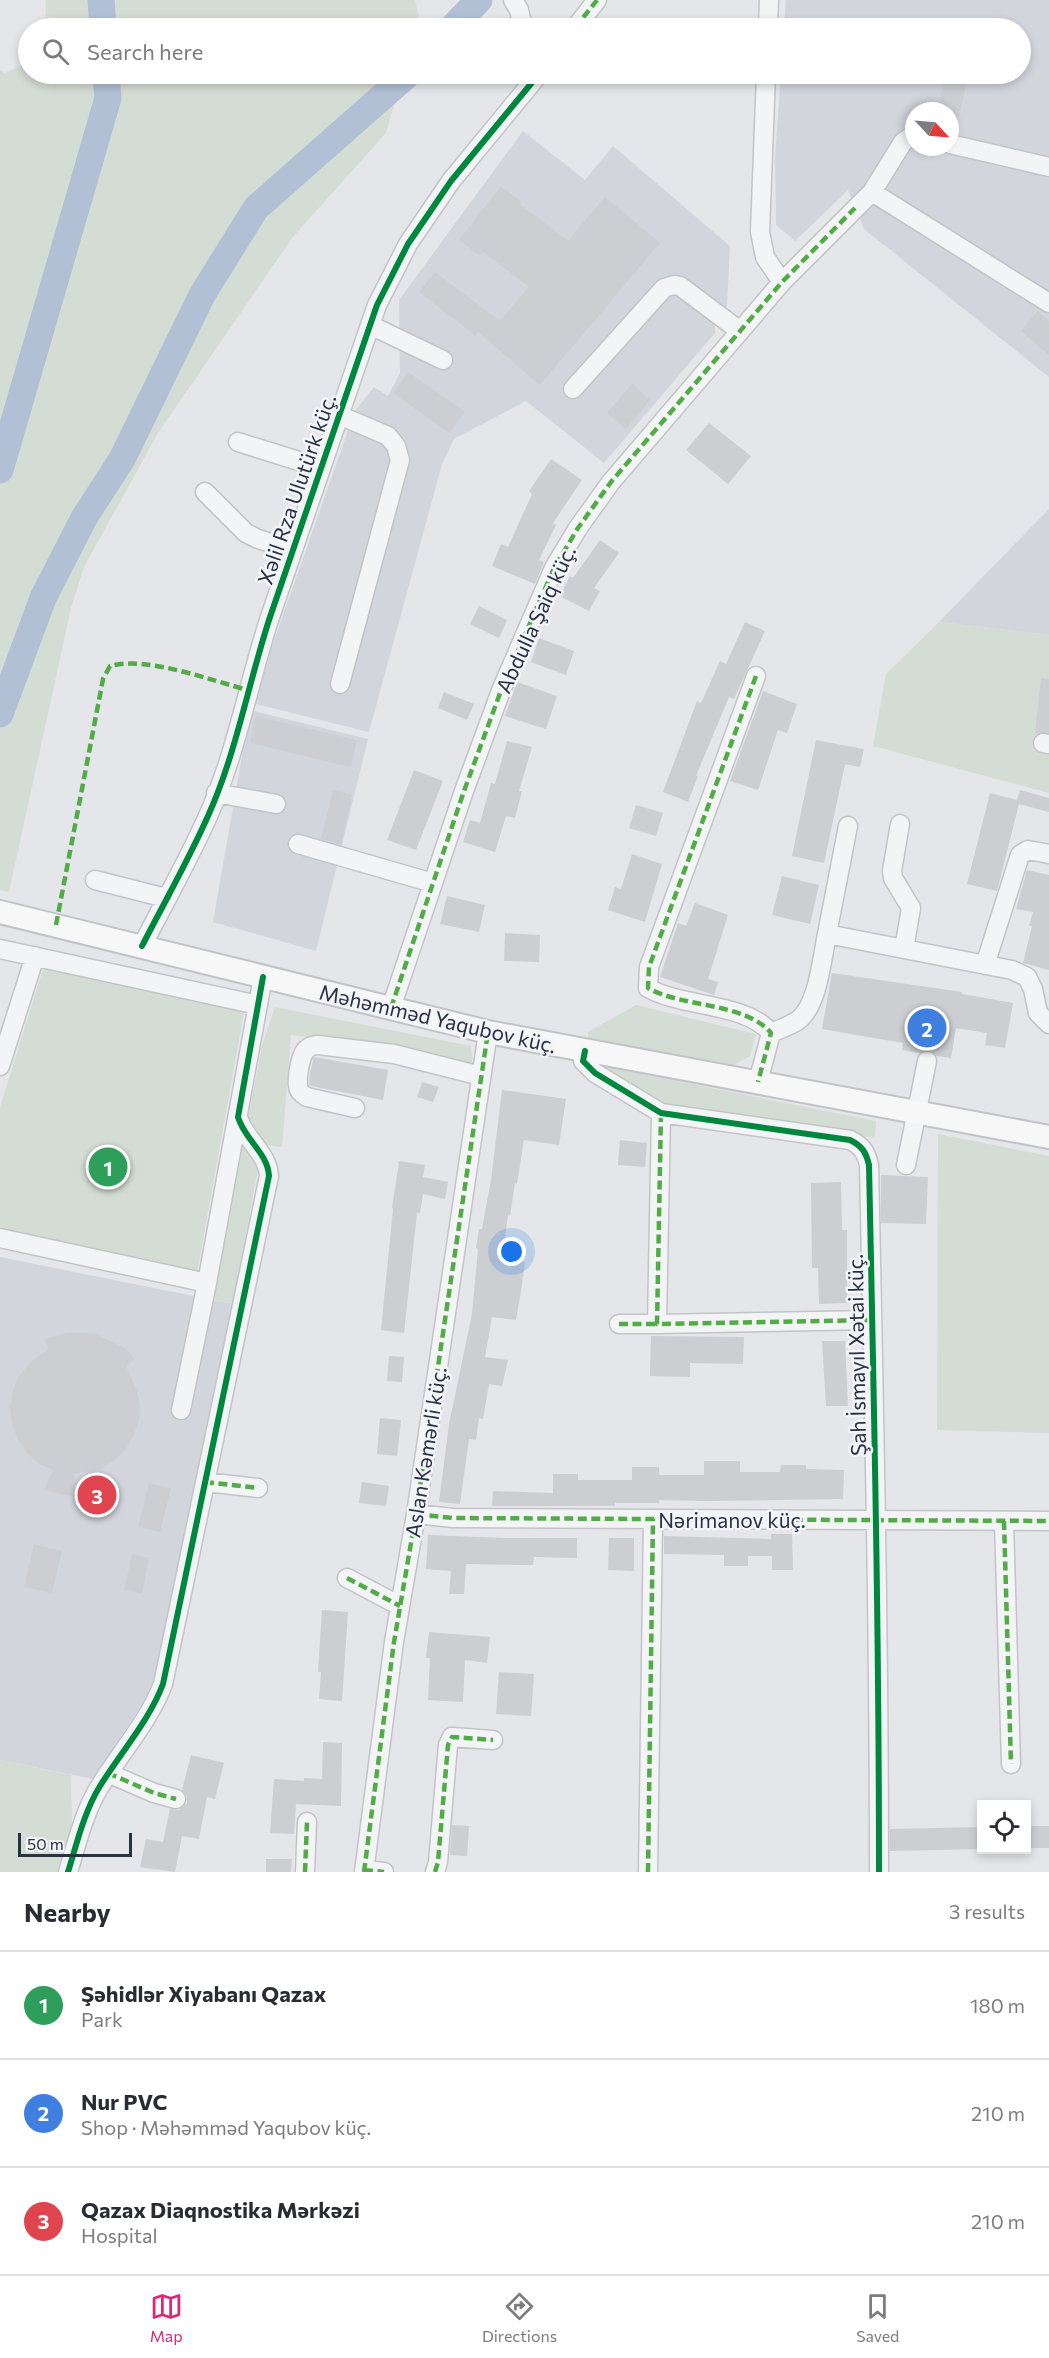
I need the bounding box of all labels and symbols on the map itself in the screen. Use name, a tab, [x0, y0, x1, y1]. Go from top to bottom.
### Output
north arrow	[905, 102, 959, 156]
street label: Xəlil Rza Ulutürk küç.	[252, 390, 340, 588]
street label: Abdulla Şaiq küç.	[490, 541, 580, 697]
street label: Məhəmməd Yaqubov küç.	[317, 979, 559, 1057]
pin: 2	[908, 1006, 946, 1050]
pin: 1	[88, 1144, 128, 1190]
your location	[497, 1237, 526, 1266]
street label: Şah İsmayıl Xətai küç.	[842, 1254, 870, 1456]
street label: Aslan Kəmərli küç.	[399, 1365, 451, 1539]
pin: 3	[78, 1472, 116, 1518]
street label: Nərimanov küç.	[658, 1507, 806, 1532]
scale bar	[18, 1830, 132, 1858]

